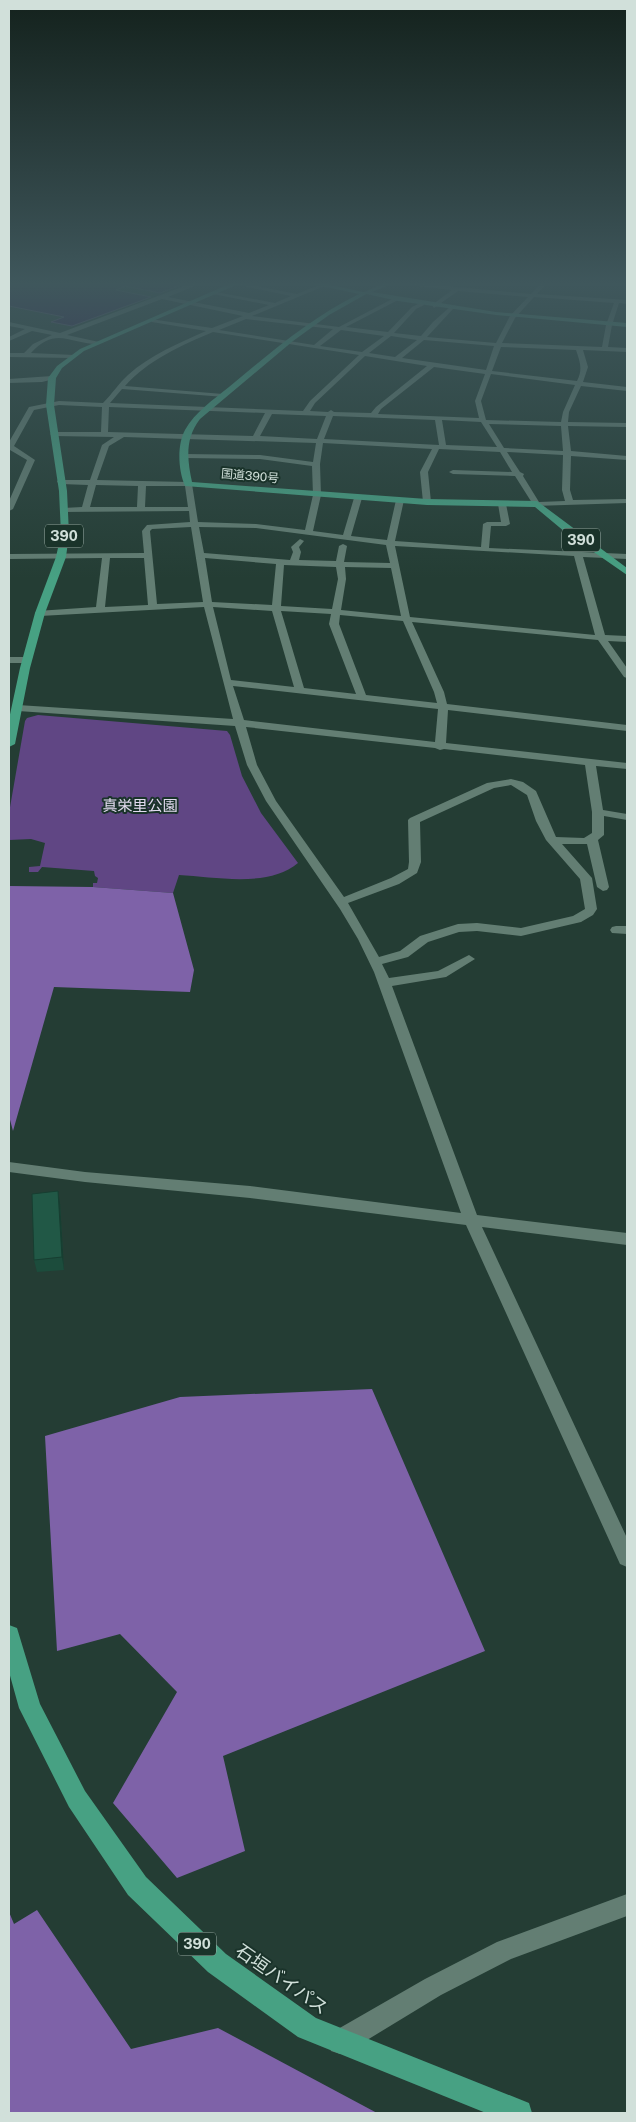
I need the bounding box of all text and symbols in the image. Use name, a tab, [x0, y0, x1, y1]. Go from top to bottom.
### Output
street label: 国道390号	[220, 466, 280, 486]
road number: 390	[45, 524, 83, 548]
road number: 390	[562, 528, 600, 552]
park label: 真栄里公園	[102, 797, 178, 814]
road number: 390	[178, 1932, 216, 1956]
street label: 石垣バイパス	[232, 1940, 332, 2018]

